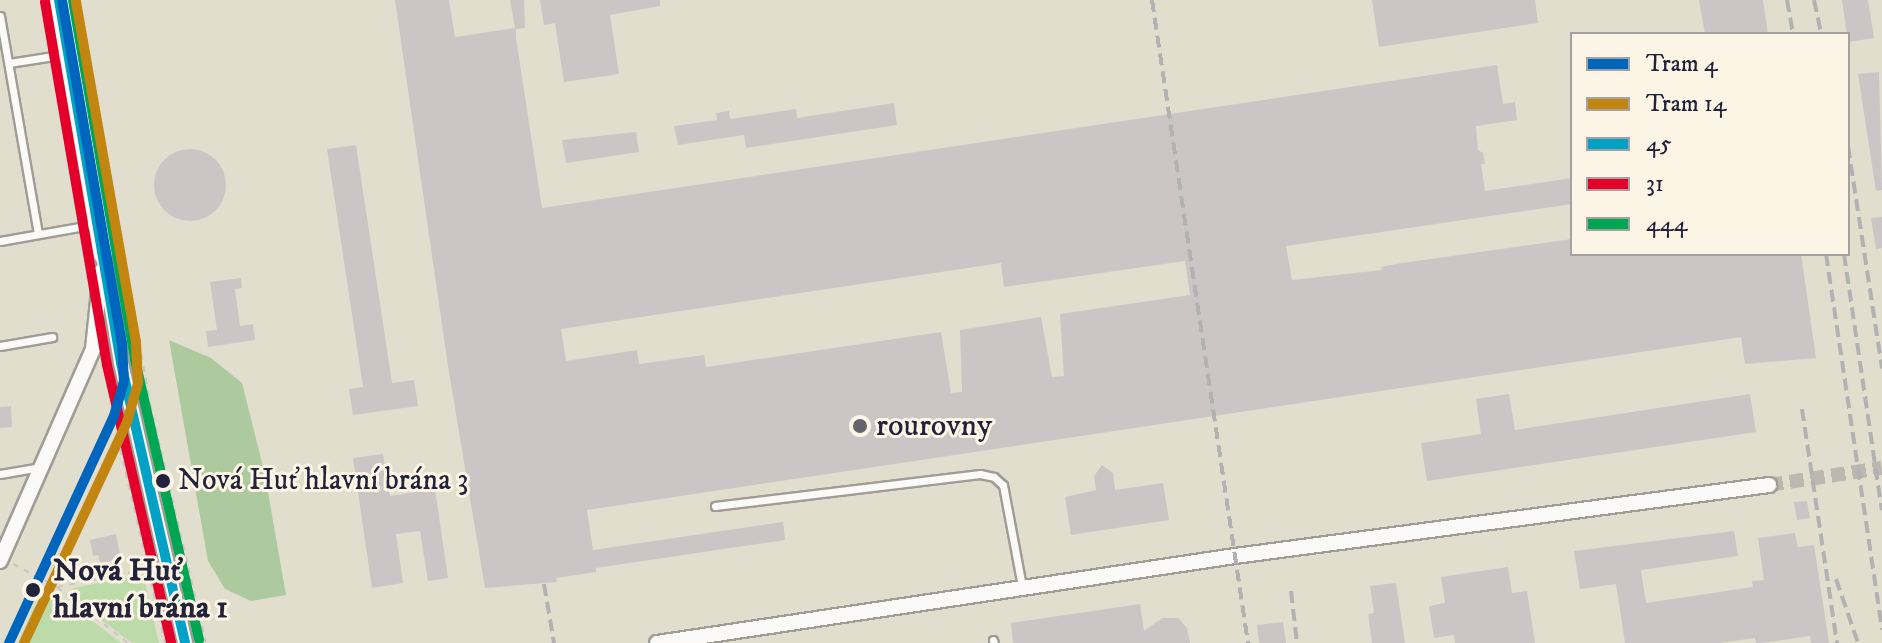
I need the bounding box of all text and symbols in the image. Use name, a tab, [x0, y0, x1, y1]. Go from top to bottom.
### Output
legend	[1570, 32, 1850, 256]
text: Tram 4	[1646, 49, 1718, 79]
text: Tram 14	[1646, 89, 1727, 119]
text: 45	[1646, 129, 1672, 159]
text: 31	[1646, 169, 1664, 199]
text: 444	[1646, 209, 1687, 239]
place label: rourovny	[876, 407, 992, 445]
marker: rourovny	[851, 417, 869, 435]
place label: Nová Huť hlavní brána 3	[178, 463, 469, 499]
marker: Nová Huť hlavní brána 3	[155, 473, 171, 489]
place label: Nová Huť hlavní brána 1	[53, 553, 228, 628]
marker: Nová Huť hlavní brána 1	[20, 577, 46, 603]

